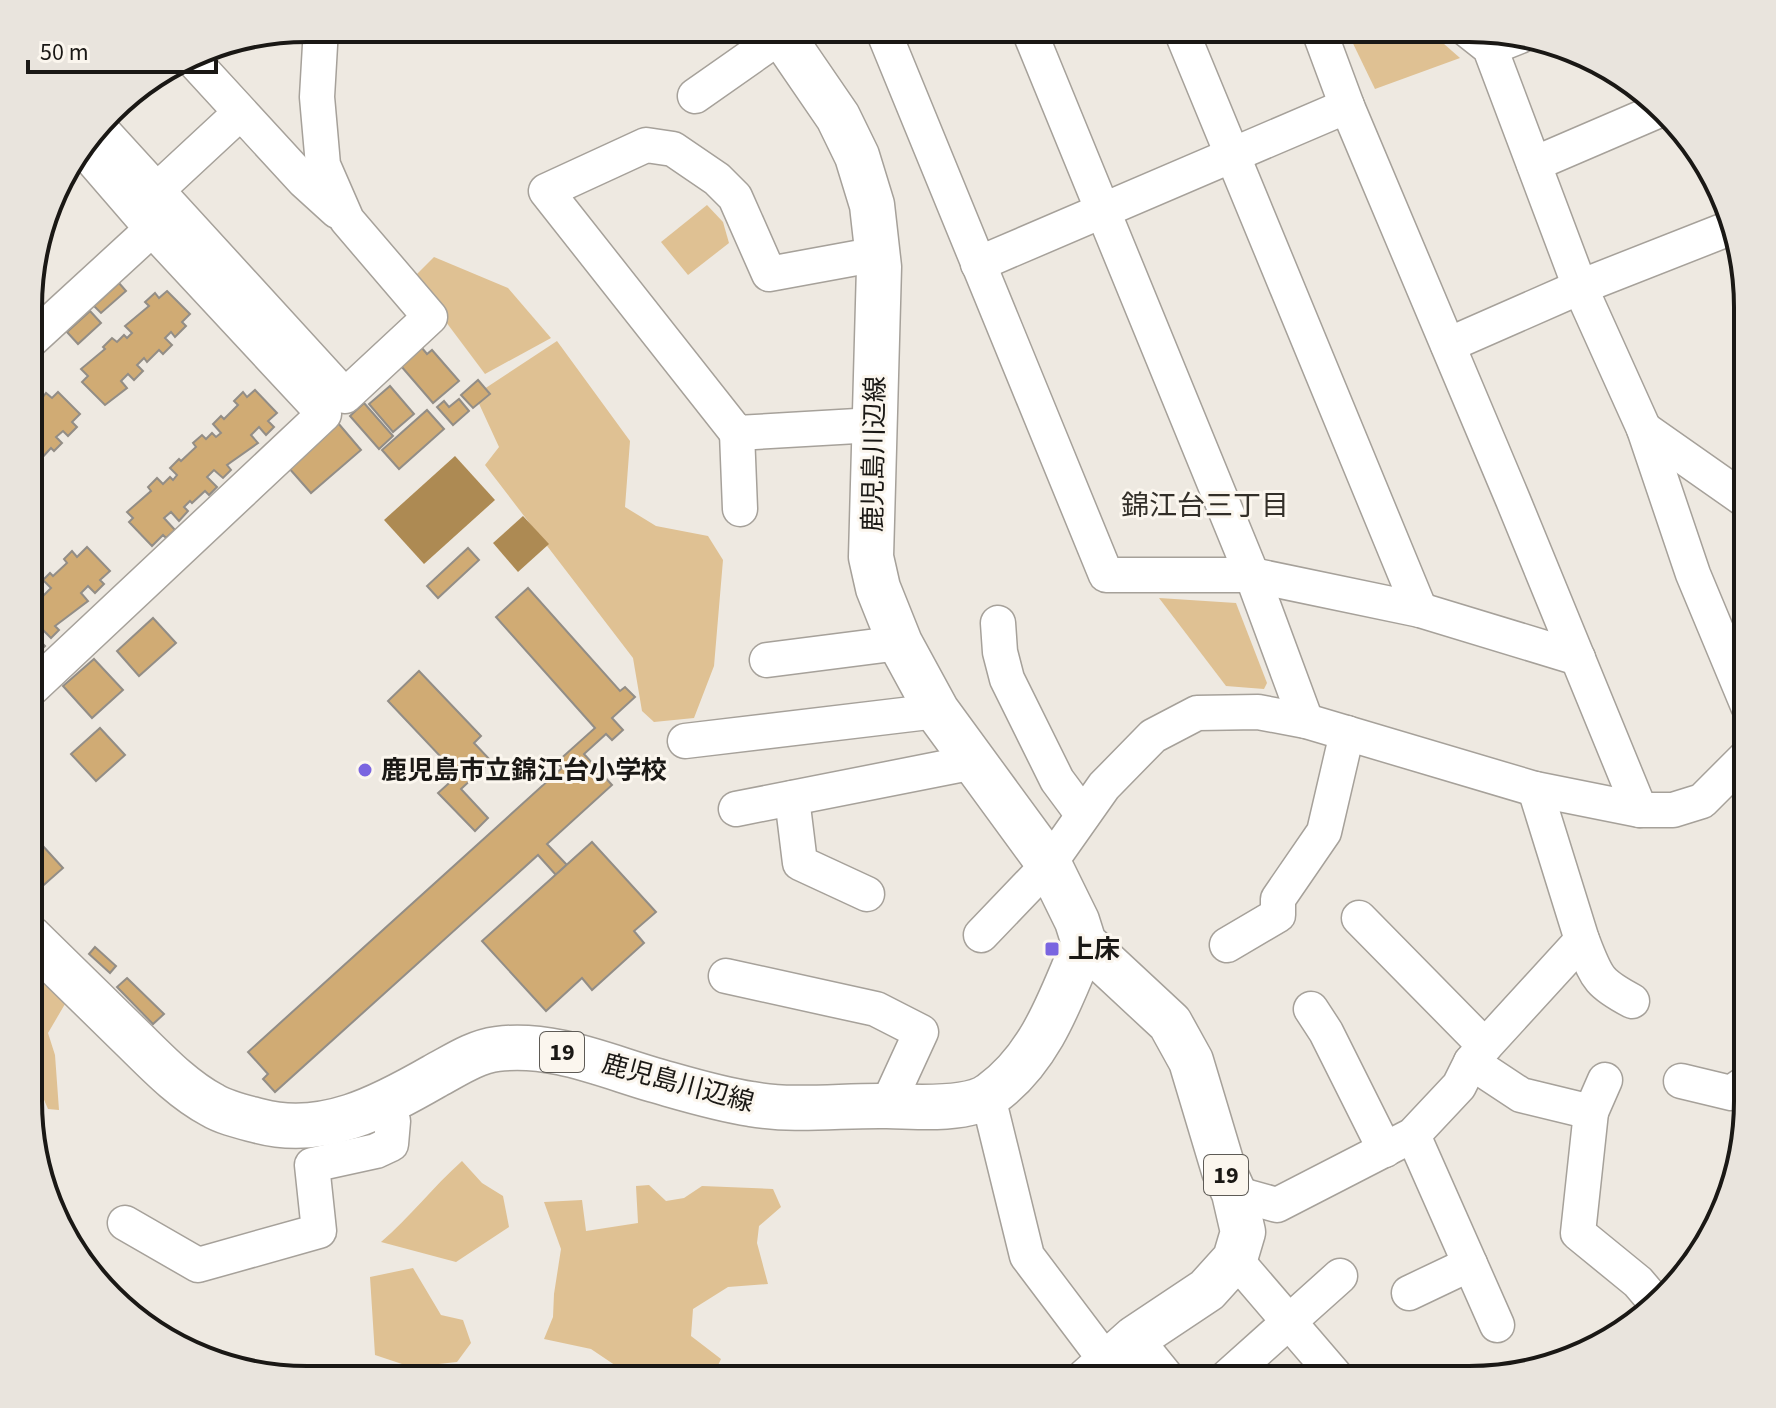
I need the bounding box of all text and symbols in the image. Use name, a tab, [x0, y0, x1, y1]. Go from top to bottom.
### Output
scale bar	[28, 24, 216, 74]
text: 50 m	[40, 35, 89, 70]
street label: 鹿児島川辺線	[854, 376, 894, 532]
district label: 錦江台三丁目	[1121, 486, 1289, 526]
place label: 鹿児島市立錦江台小学校	[381, 752, 667, 789]
marker: 鹿児島市立錦江台小学校	[356, 761, 374, 779]
place label: 上床	[1068, 931, 1120, 968]
marker: 上床	[1043, 940, 1061, 958]
road number: 19	[540, 1032, 584, 1072]
street label: 鹿児島川辺線	[598, 1045, 758, 1121]
road number: 19	[1204, 1155, 1248, 1195]

